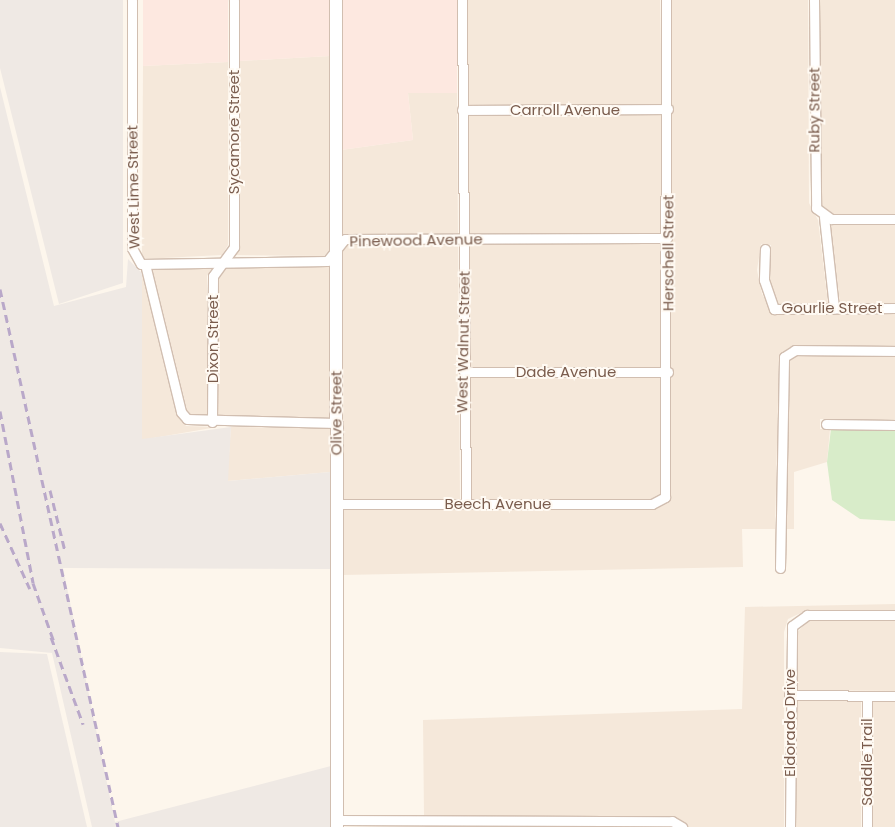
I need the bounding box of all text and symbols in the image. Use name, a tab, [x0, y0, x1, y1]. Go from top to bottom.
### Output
street label: Ruby Street	[805, 67, 823, 153]
street label: Sycamore Street	[225, 70, 243, 194]
street label: Carroll Avenue	[510, 101, 620, 119]
street label: West Lime Street	[123, 125, 143, 249]
street label: Herschell Street	[659, 195, 677, 311]
street label: Pinewood Avenue	[349, 230, 483, 250]
street label: West Walnut Street	[453, 271, 473, 413]
street label: Dixon Street	[204, 295, 222, 383]
street label: Gourlie Street	[781, 299, 883, 317]
street label: Dade Avenue	[516, 363, 616, 381]
street label: Olive Street	[327, 371, 345, 455]
street label: Beech Avenue	[445, 495, 551, 513]
street label: Eldorado Drive	[781, 669, 799, 777]
street label: Saddle Trail	[858, 718, 876, 806]

